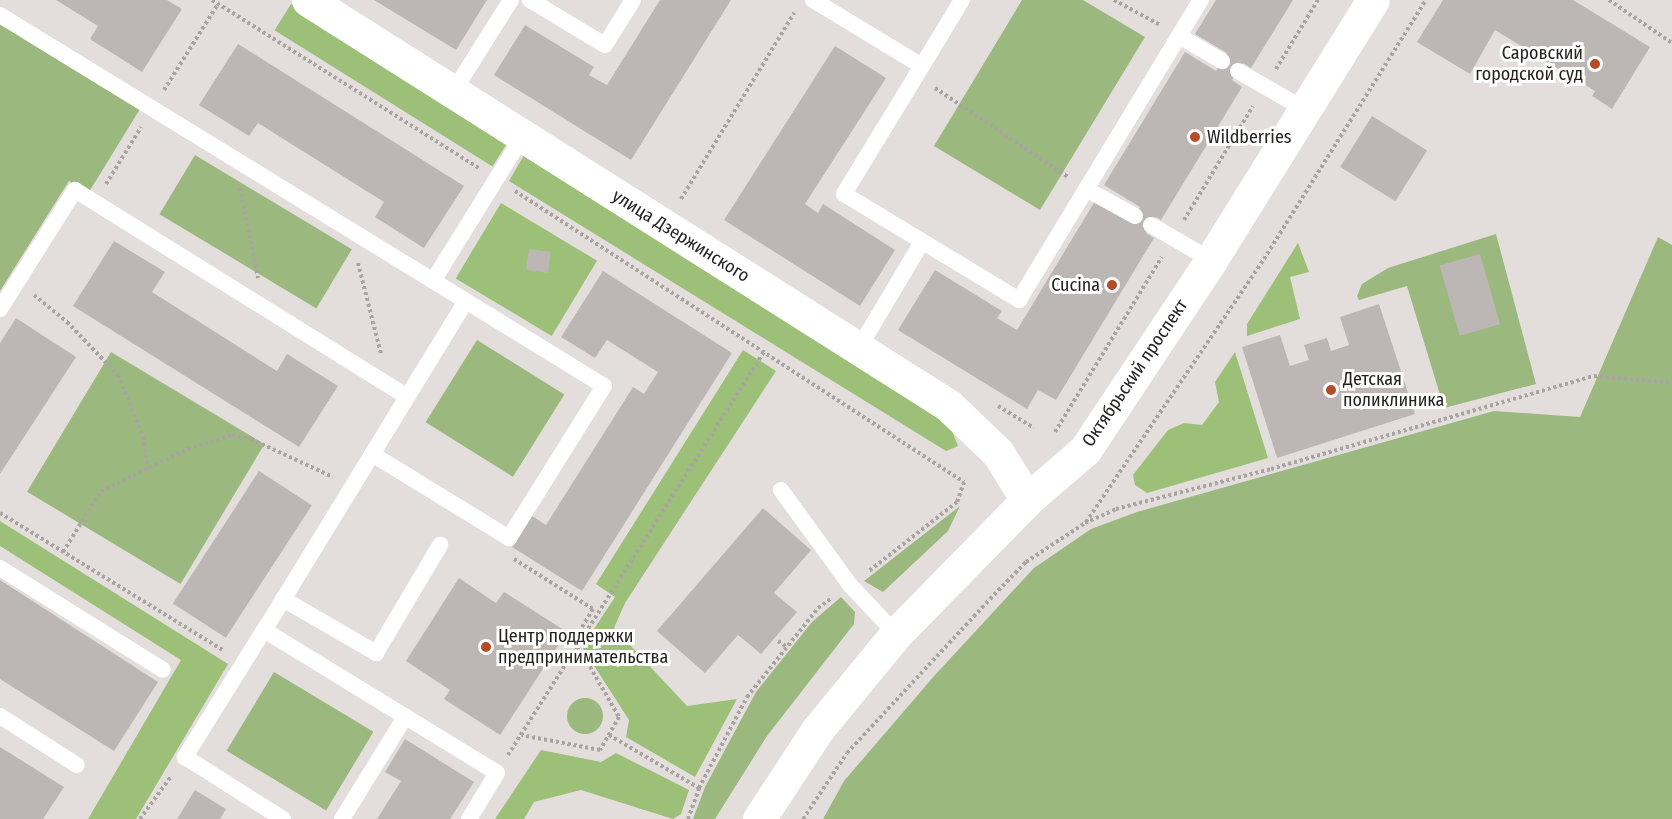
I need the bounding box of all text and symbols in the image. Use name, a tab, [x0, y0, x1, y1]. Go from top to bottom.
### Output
place label: Саровский городской суд	[1475, 43, 1583, 86]
marker: Саровский городской суд	[1588, 57, 1602, 71]
place label: Wildberries	[1207, 126, 1291, 148]
marker: Wildberries	[1188, 130, 1202, 144]
street label: улица Дзержинского	[608, 185, 754, 287]
place label: Cucina	[1051, 274, 1100, 296]
marker: Cucina	[1105, 278, 1119, 292]
street label: Октябрьский проспект	[1078, 295, 1192, 451]
place label: Детская поликлиника	[1343, 369, 1444, 412]
marker: Детская поликлиника	[1324, 383, 1338, 397]
place label: Центр поддержки предпринимательства	[498, 626, 668, 668]
marker: Центр поддержки предпринимательства	[479, 640, 493, 654]

